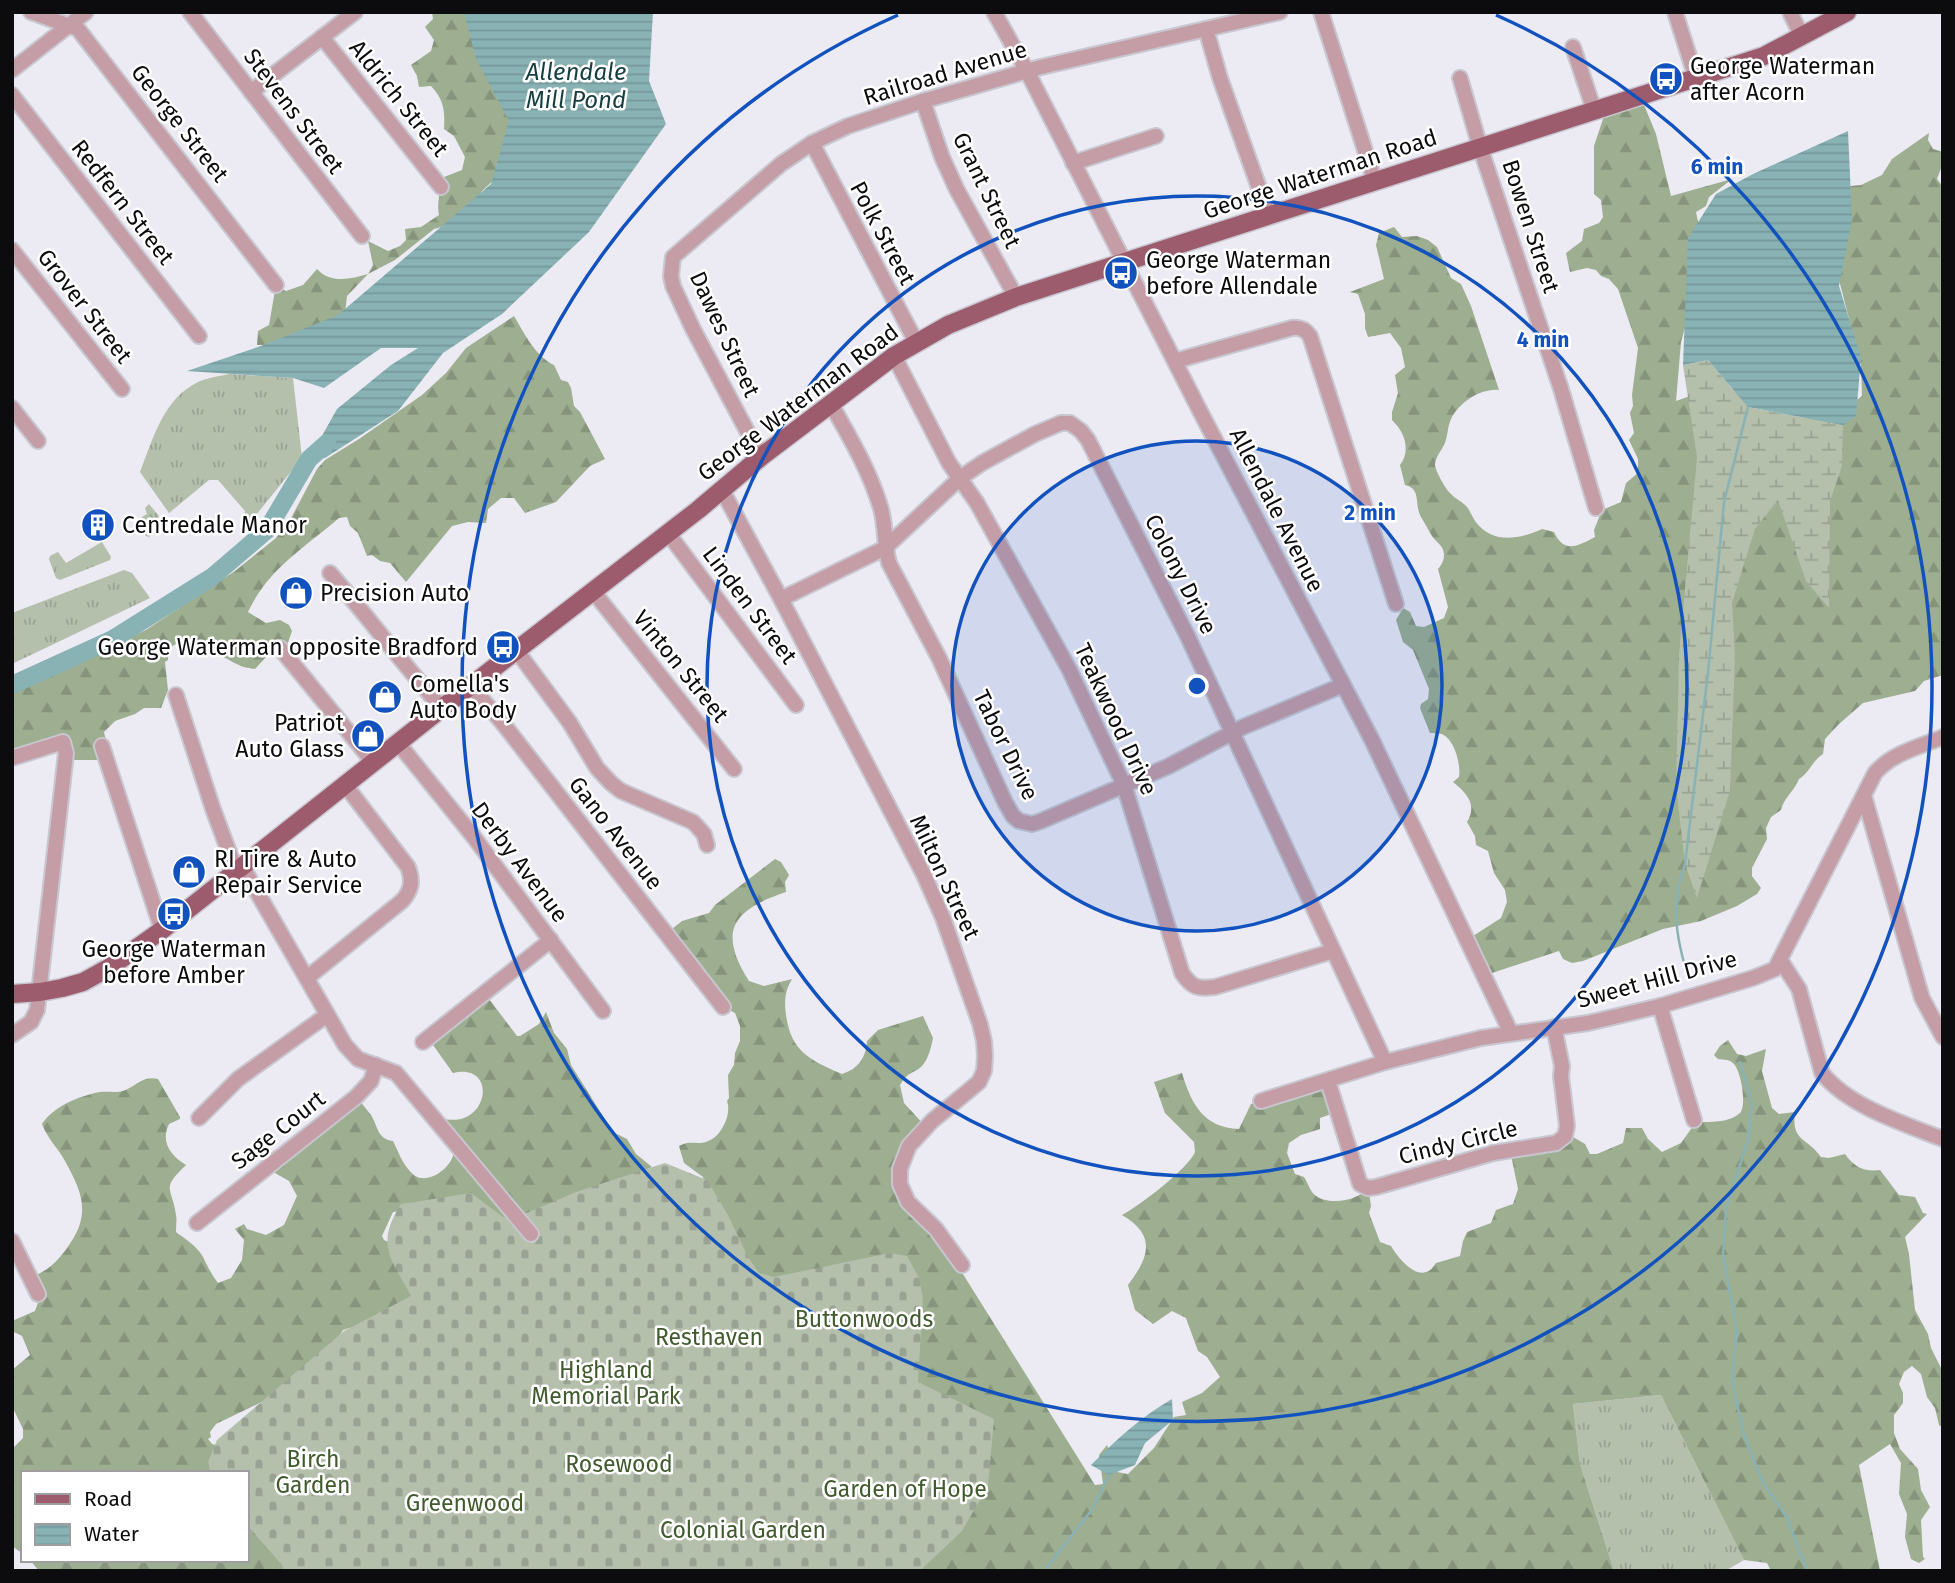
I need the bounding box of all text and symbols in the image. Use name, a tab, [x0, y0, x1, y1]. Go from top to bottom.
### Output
street label: Aldrich Street	[343, 34, 455, 162]
street label: Railroad Avenue	[860, 35, 1030, 111]
street label: Stevens Street	[238, 43, 351, 180]
place label: George Waterman after Acorn	[1690, 52, 1875, 106]
water label: Allendale Mill Pond	[525, 58, 626, 114]
street label: George Street	[125, 59, 235, 188]
bus stop icon: George Waterman after Acorn	[1647, 60, 1685, 98]
street label: George Waterman Road	[1200, 123, 1440, 225]
street label: Grant Street	[947, 128, 1027, 253]
street label: Redfern Street	[66, 134, 181, 271]
text: 6 min	[1691, 154, 1743, 180]
street label: Bowen Street	[1496, 156, 1566, 297]
street label: Polk Street	[844, 176, 922, 290]
street label: Grover Street	[32, 243, 139, 369]
place label: George Waterman before Allendale	[1146, 246, 1331, 300]
bus stop icon: George Waterman before Allendale	[1102, 254, 1140, 292]
street label: Dawes Street	[684, 267, 767, 402]
street label: George Waterman Road	[692, 317, 904, 487]
text: 4 min	[1517, 327, 1569, 353]
street label: Allendale Avenue	[1224, 423, 1330, 597]
text: 2 min	[1344, 500, 1396, 526]
building icon: Centredale Manor	[79, 506, 117, 544]
street label: Colony Drive	[1139, 509, 1223, 639]
place label: Centredale Manor	[122, 511, 307, 539]
street label: Linden Street	[697, 541, 804, 670]
shop icon: Precision Auto	[277, 574, 315, 612]
place label: Precision Auto	[320, 579, 469, 607]
street label: Vinton Street	[627, 604, 735, 728]
bus stop icon: George Waterman opposite Bradford	[484, 628, 522, 666]
place label: George Waterman opposite Bradford	[98, 633, 478, 661]
street label: Teakwood Drive	[1069, 639, 1163, 799]
place label: Comella's Auto Body	[410, 670, 517, 724]
centre of rings	[1185, 674, 1209, 698]
shop icon: Comella's Auto Body	[366, 678, 404, 716]
street label: Tabor Drive	[967, 685, 1045, 805]
place label: Patriot Auto Glass	[235, 709, 345, 763]
shop icon: Patriot Auto Glass	[349, 717, 387, 755]
street label: Gano Avenue	[563, 771, 669, 895]
street label: Derby Avenue	[466, 796, 574, 928]
street label: Milton Street	[904, 810, 986, 944]
place label: RI Tire & Auto Repair Service	[214, 845, 362, 899]
shop icon: RI Tire & Auto Repair Service	[170, 853, 208, 891]
bus stop icon: George Waterman before Amber	[155, 895, 193, 933]
place label: George Waterman before Amber	[81, 935, 267, 989]
street label: Sweet Hill Drive	[1574, 944, 1740, 1014]
street label: Sage Court	[225, 1084, 331, 1175]
street label: Cindy Circle	[1396, 1114, 1520, 1170]
park label: Buttonwoods	[795, 1305, 933, 1333]
park label: Resthaven	[655, 1323, 763, 1351]
park label: Highland Memorial Park	[531, 1356, 681, 1410]
park label: Birch Garden	[276, 1445, 350, 1499]
park label: Rosewood	[565, 1450, 673, 1478]
legend	[21, 1471, 248, 1562]
park label: Garden of Hope	[823, 1475, 987, 1503]
text: Road	[84, 1486, 132, 1512]
park label: Greenwood	[406, 1489, 524, 1517]
park label: Colonial Garden	[660, 1516, 826, 1544]
text: Water	[84, 1521, 139, 1547]

